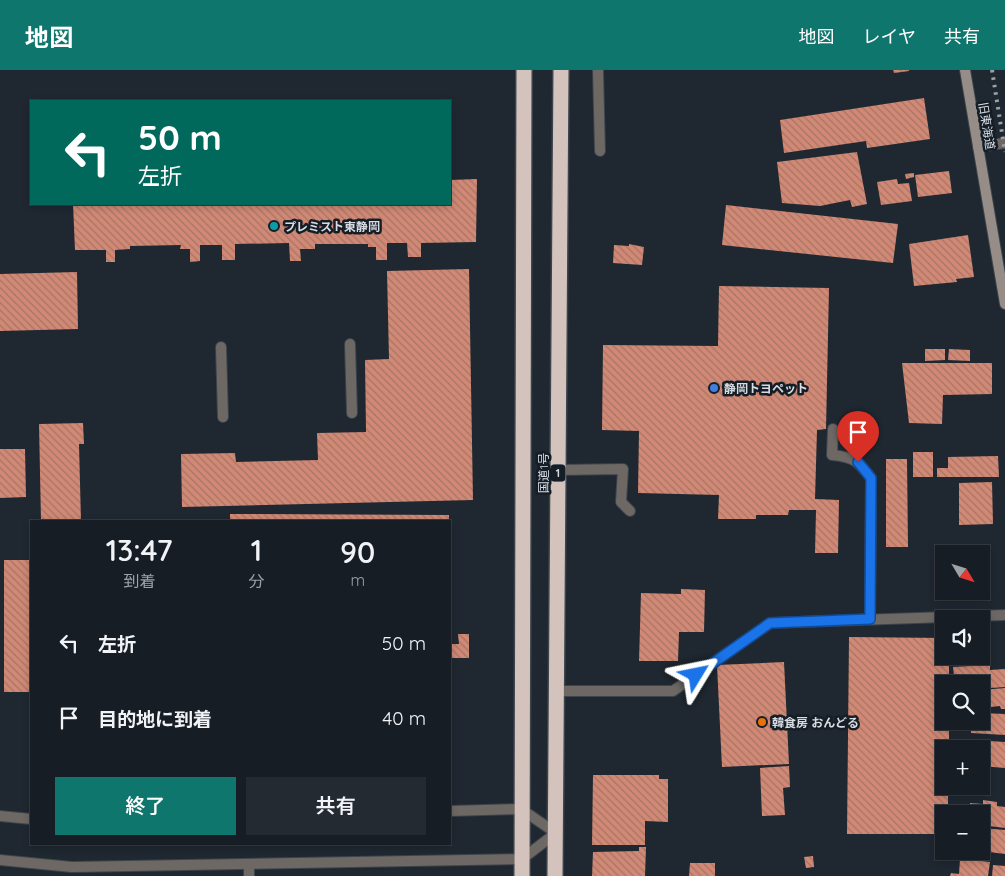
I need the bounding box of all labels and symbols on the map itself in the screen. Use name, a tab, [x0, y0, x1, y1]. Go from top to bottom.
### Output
street label: 旧東海道	[976, 101, 998, 151]
place label: プレミスト東静岡	[284, 219, 380, 234]
marker: プレミスト東静岡	[268, 220, 280, 232]
place label: 静岡トヨペット	[724, 381, 808, 396]
marker: 静岡トヨペット	[708, 382, 720, 394]
pin	[837, 411, 879, 462]
street label: 国道1号	[536, 453, 551, 493]
road number: 1	[550, 464, 566, 482]
north arrow	[935, 545, 990, 600]
position arrow	[669, 648, 721, 700]
place label: 韓食房 おんどる	[772, 715, 859, 730]
marker: 韓食房 おんどる	[756, 716, 768, 728]

